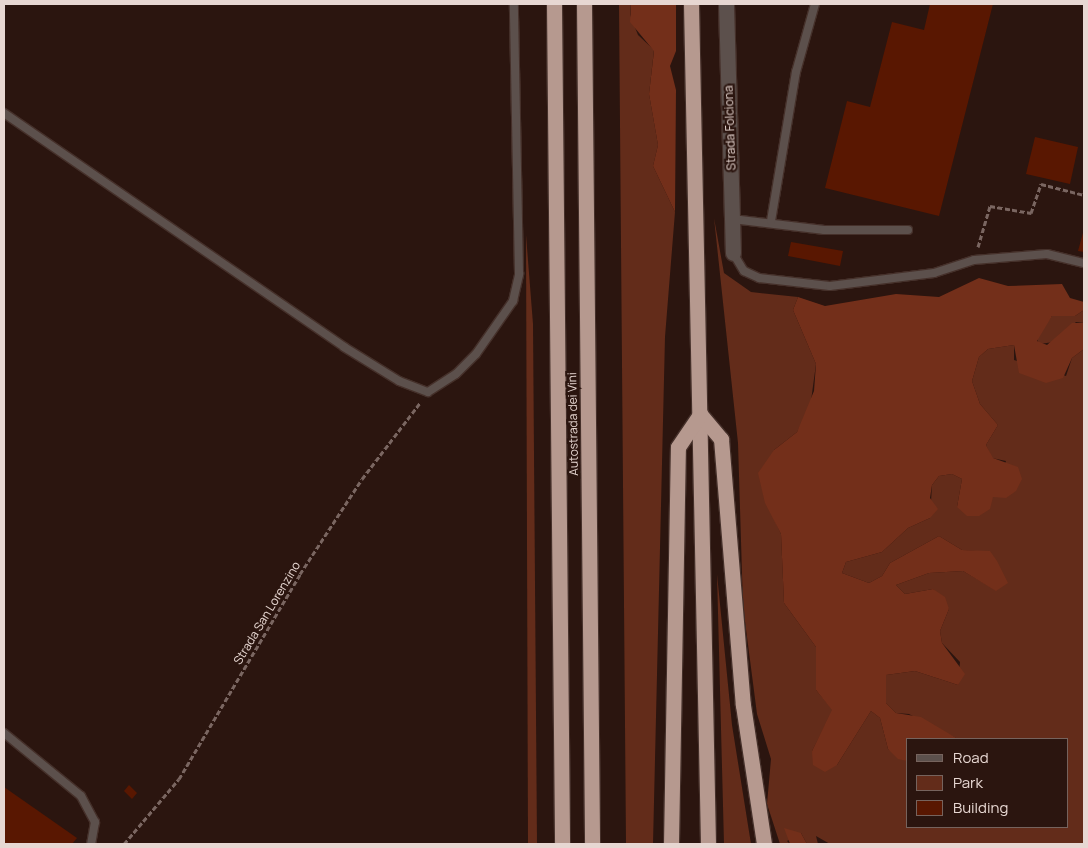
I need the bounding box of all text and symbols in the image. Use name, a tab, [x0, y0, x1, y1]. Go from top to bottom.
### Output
street label: Strada Folciona	[721, 85, 739, 171]
street label: Autostrada dei Vini	[565, 372, 581, 476]
street label: Strada San Lorenzino	[231, 559, 303, 667]
legend	[906, 738, 1068, 828]
text: Road	[953, 747, 989, 768]
text: Park	[953, 772, 983, 793]
text: Building	[953, 797, 1008, 818]

